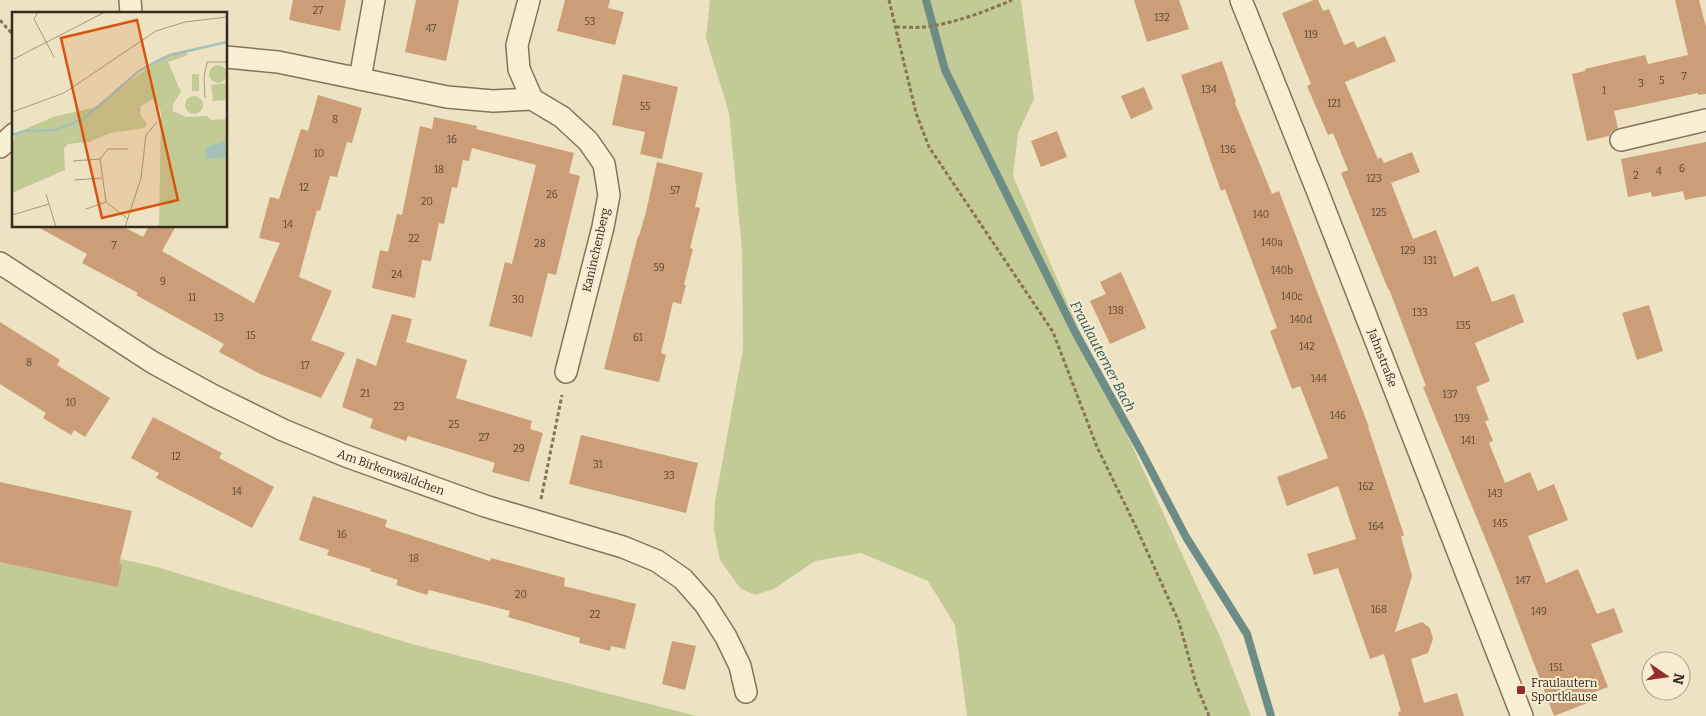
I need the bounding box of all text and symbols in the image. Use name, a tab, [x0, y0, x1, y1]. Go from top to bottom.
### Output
house number: 27	[313, 5, 323, 17]
inset map	[12, 12, 228, 228]
house number: 132	[1154, 12, 1170, 24]
house number: 53	[585, 16, 596, 28]
house number: 47	[426, 23, 436, 35]
house number: 119	[1304, 29, 1318, 41]
house number: 7	[1681, 71, 1687, 83]
house number: 5	[1659, 75, 1665, 87]
house number: 3	[1638, 78, 1644, 90]
house number: 134	[1201, 84, 1217, 96]
house number: 1	[1602, 85, 1606, 97]
house number: 121	[1327, 98, 1341, 110]
house number: 55	[640, 101, 650, 113]
house number: 8	[332, 114, 338, 126]
house number: 16	[447, 134, 457, 146]
house number: 136	[1220, 144, 1236, 156]
house number: 10	[314, 148, 324, 160]
house number: 6	[1679, 163, 1685, 175]
house number: 18	[434, 164, 444, 176]
house number: 4	[1656, 166, 1662, 178]
house number: 2	[1633, 170, 1639, 182]
house number: 123	[1366, 173, 1382, 185]
house number: 12	[299, 182, 309, 194]
house number: 57	[670, 185, 680, 197]
house number: 26	[546, 189, 558, 201]
house number: 20	[421, 196, 433, 208]
street label: Kaninchenberg	[579, 206, 613, 294]
house number: 125	[1372, 207, 1386, 219]
house number: 140	[1253, 209, 1269, 221]
house number: 14	[283, 219, 293, 231]
house number: 22	[409, 233, 419, 245]
house number: 140a	[1261, 237, 1283, 249]
house number: 28	[534, 238, 546, 250]
house number: 7	[111, 240, 117, 252]
house number: 129	[1400, 245, 1416, 257]
house number: 131	[1423, 255, 1437, 267]
house number: 59	[653, 262, 665, 274]
house number: 140b	[1271, 265, 1293, 277]
house number: 24	[391, 269, 403, 281]
house number: 9	[160, 276, 166, 288]
house number: 140c	[1281, 291, 1303, 303]
house number: 11	[188, 292, 196, 304]
house number: 30	[512, 294, 524, 306]
water label: Fraulauterner Bach	[1066, 298, 1139, 415]
house number: 138	[1108, 305, 1124, 317]
house number: 133	[1412, 307, 1428, 319]
house number: 13	[214, 312, 224, 324]
house number: 140d	[1290, 314, 1312, 326]
house number: 135	[1455, 320, 1471, 332]
street label: Jahnstraße	[1364, 326, 1400, 389]
house number: 15	[246, 330, 256, 342]
house number: 61	[633, 332, 643, 344]
house number: 142	[1299, 341, 1315, 353]
house number: 8	[26, 357, 32, 369]
house number: 17	[301, 360, 309, 372]
house number: 144	[1311, 373, 1327, 385]
house number: 21	[360, 388, 370, 400]
house number: 137	[1443, 389, 1457, 401]
house number: 10	[66, 397, 76, 409]
house number: 23	[393, 401, 405, 413]
house number: 146	[1330, 410, 1346, 422]
house number: 139	[1454, 413, 1470, 425]
house number: 25	[449, 419, 459, 431]
house number: 27	[479, 432, 489, 444]
house number: 141	[1461, 435, 1475, 447]
house number: 29	[513, 443, 525, 455]
street label: Am Birkenwäldchen	[335, 446, 447, 498]
house number: 12	[171, 451, 181, 463]
house number: 31	[593, 459, 603, 471]
house number: 33	[663, 470, 675, 482]
house number: 162	[1358, 481, 1374, 493]
house number: 14	[232, 486, 242, 498]
house number: 143	[1487, 488, 1503, 500]
house number: 145	[1492, 518, 1508, 530]
house number: 164	[1368, 521, 1384, 533]
house number: 16	[337, 529, 347, 541]
house number: 18	[409, 553, 419, 565]
house number: 147	[1516, 575, 1530, 587]
house number: 20	[515, 589, 527, 601]
house number: 168	[1371, 604, 1387, 616]
house number: 149	[1531, 606, 1547, 618]
house number: 22	[590, 609, 600, 621]
north arrow	[1641, 651, 1691, 701]
house number: 151	[1549, 662, 1563, 674]
text: N	[1669, 672, 1688, 686]
place label: Fraulautern Sportklause	[1531, 676, 1598, 704]
marker: Fraulautern Sportklause	[1515, 684, 1527, 696]

